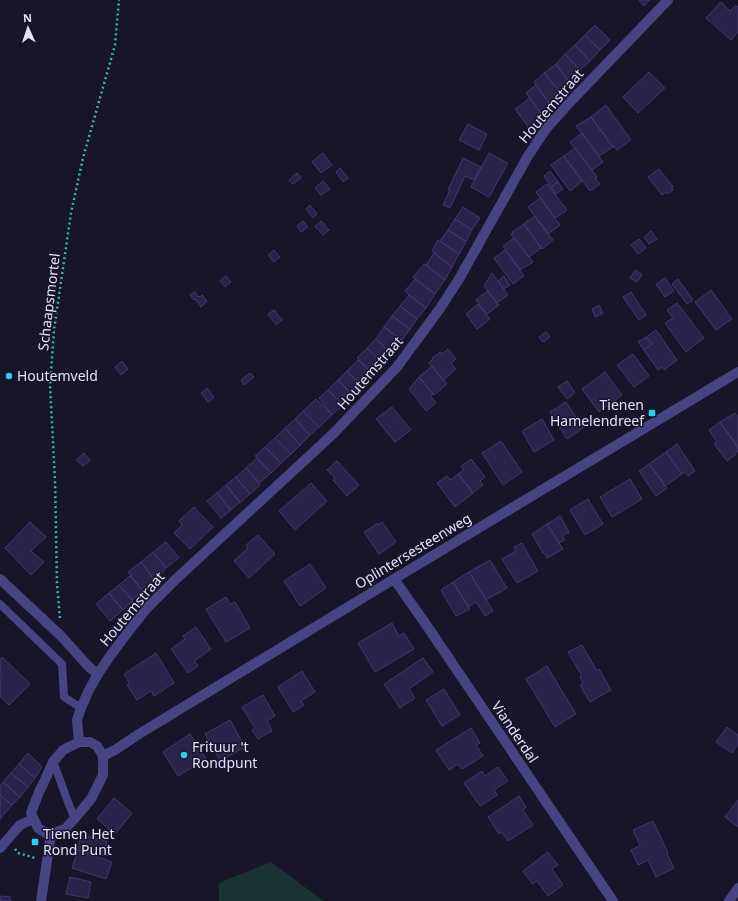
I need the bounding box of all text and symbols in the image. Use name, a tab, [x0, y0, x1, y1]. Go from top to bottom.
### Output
north arrow	[8, 8, 48, 48]
text: N	[23, 10, 32, 25]
street label: Houtemstraat	[514, 65, 587, 147]
street label: Schaapsmortel	[33, 252, 64, 352]
street label: Houtemstraat	[332, 332, 407, 413]
place label: Houtemveld	[17, 366, 98, 385]
marker: Houtemveld	[4, 371, 14, 381]
place label: Tienen Hamelendreef	[550, 395, 645, 430]
marker: Tienen Hamelendreef	[647, 408, 657, 418]
street label: Oplintersesteenweg	[351, 508, 474, 593]
street label: Houtemstraat	[95, 568, 168, 650]
street label: Vianderdal	[488, 697, 543, 766]
place label: Frituur 't Rondpunt	[192, 737, 257, 772]
marker: Frituur 't Rondpunt	[179, 750, 189, 760]
place label: Tienen Het Rond Punt	[43, 824, 114, 859]
marker: Tienen Het Rond Punt	[30, 837, 40, 847]

